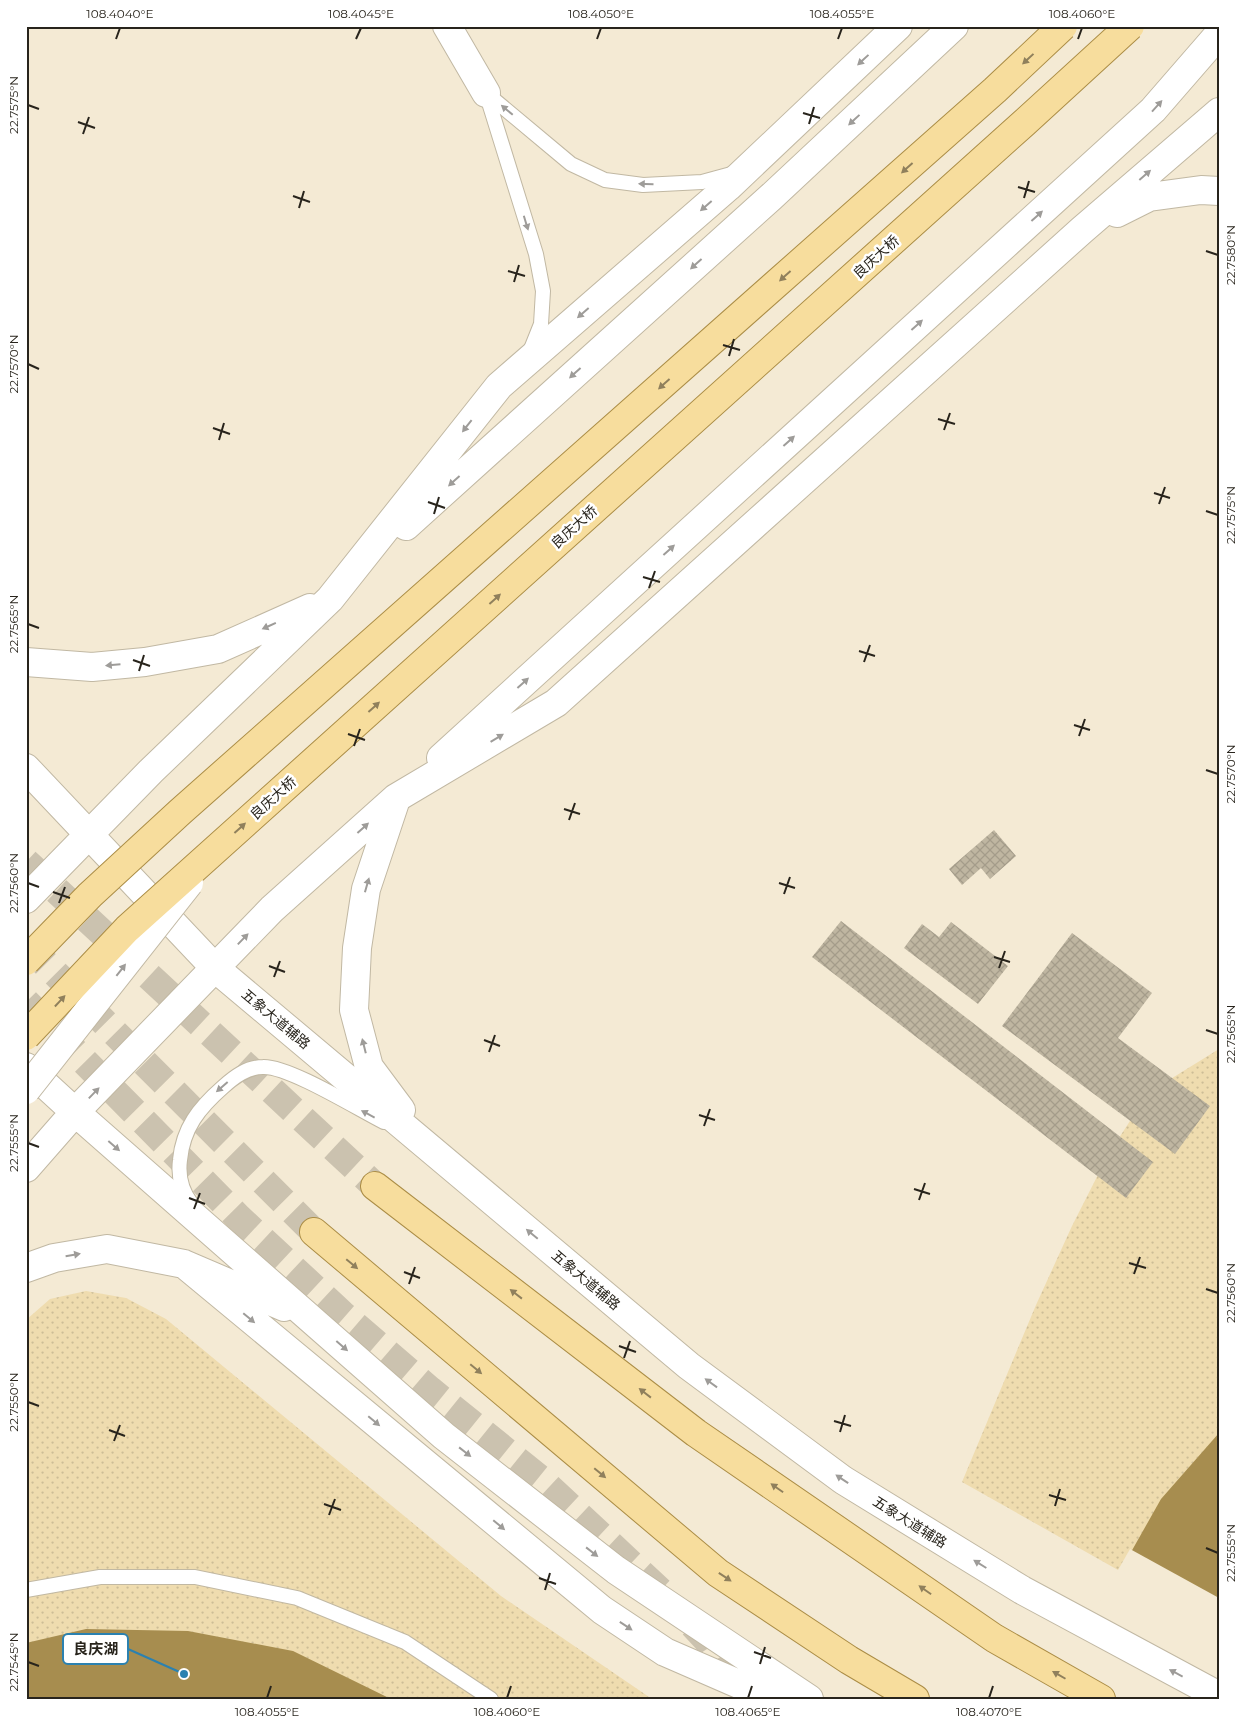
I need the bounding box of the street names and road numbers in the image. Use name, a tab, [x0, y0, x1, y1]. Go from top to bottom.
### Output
street label: 良庆大桥	[849, 232, 903, 282]
street label: 良庆大桥	[547, 502, 601, 552]
street label: 良庆大桥	[246, 773, 300, 823]
street label: 五象大道辅路	[238, 985, 314, 1053]
street label: 五象大道辅路	[548, 1246, 624, 1314]
street label: 五象大道辅路	[870, 1492, 950, 1552]

